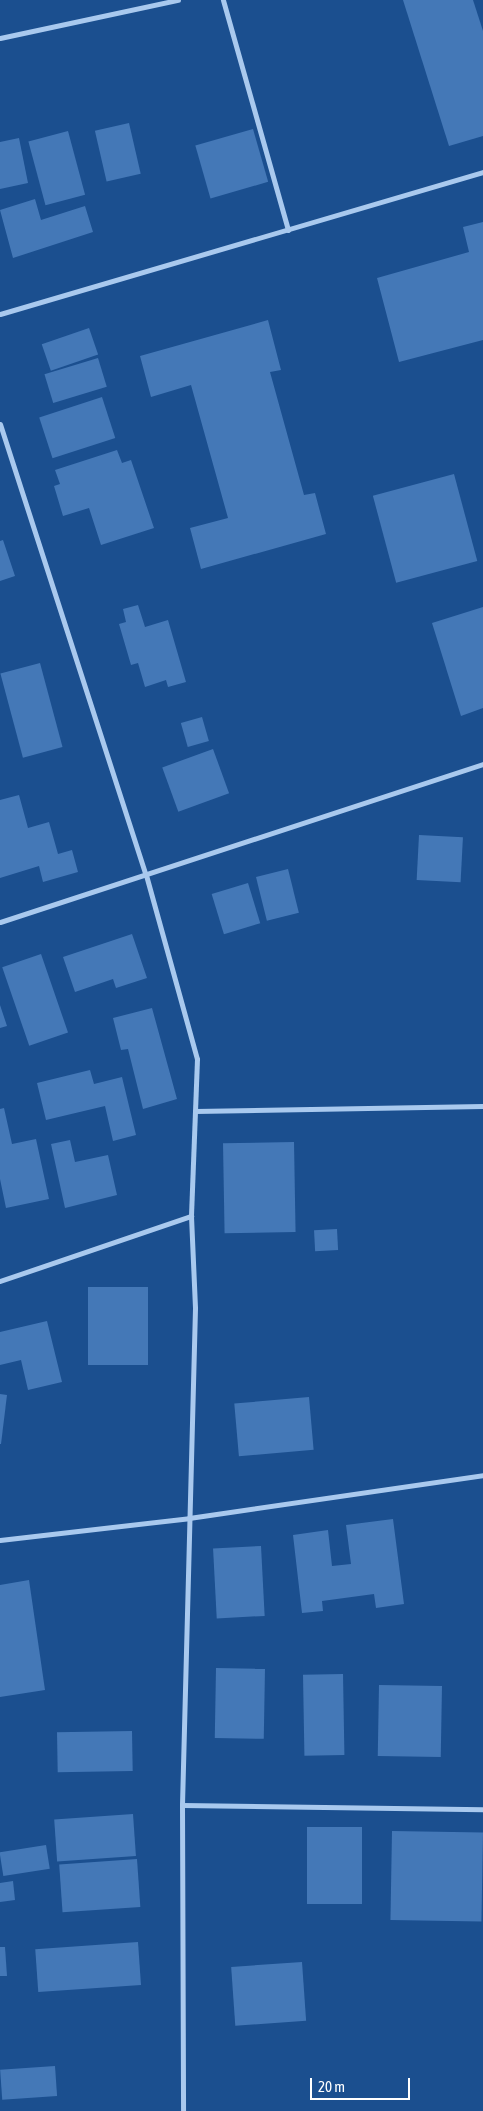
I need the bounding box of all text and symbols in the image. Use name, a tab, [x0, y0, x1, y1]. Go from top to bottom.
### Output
scale bar	[313, 2068, 413, 2100]
text: 20 m	[318, 2078, 345, 2095]

